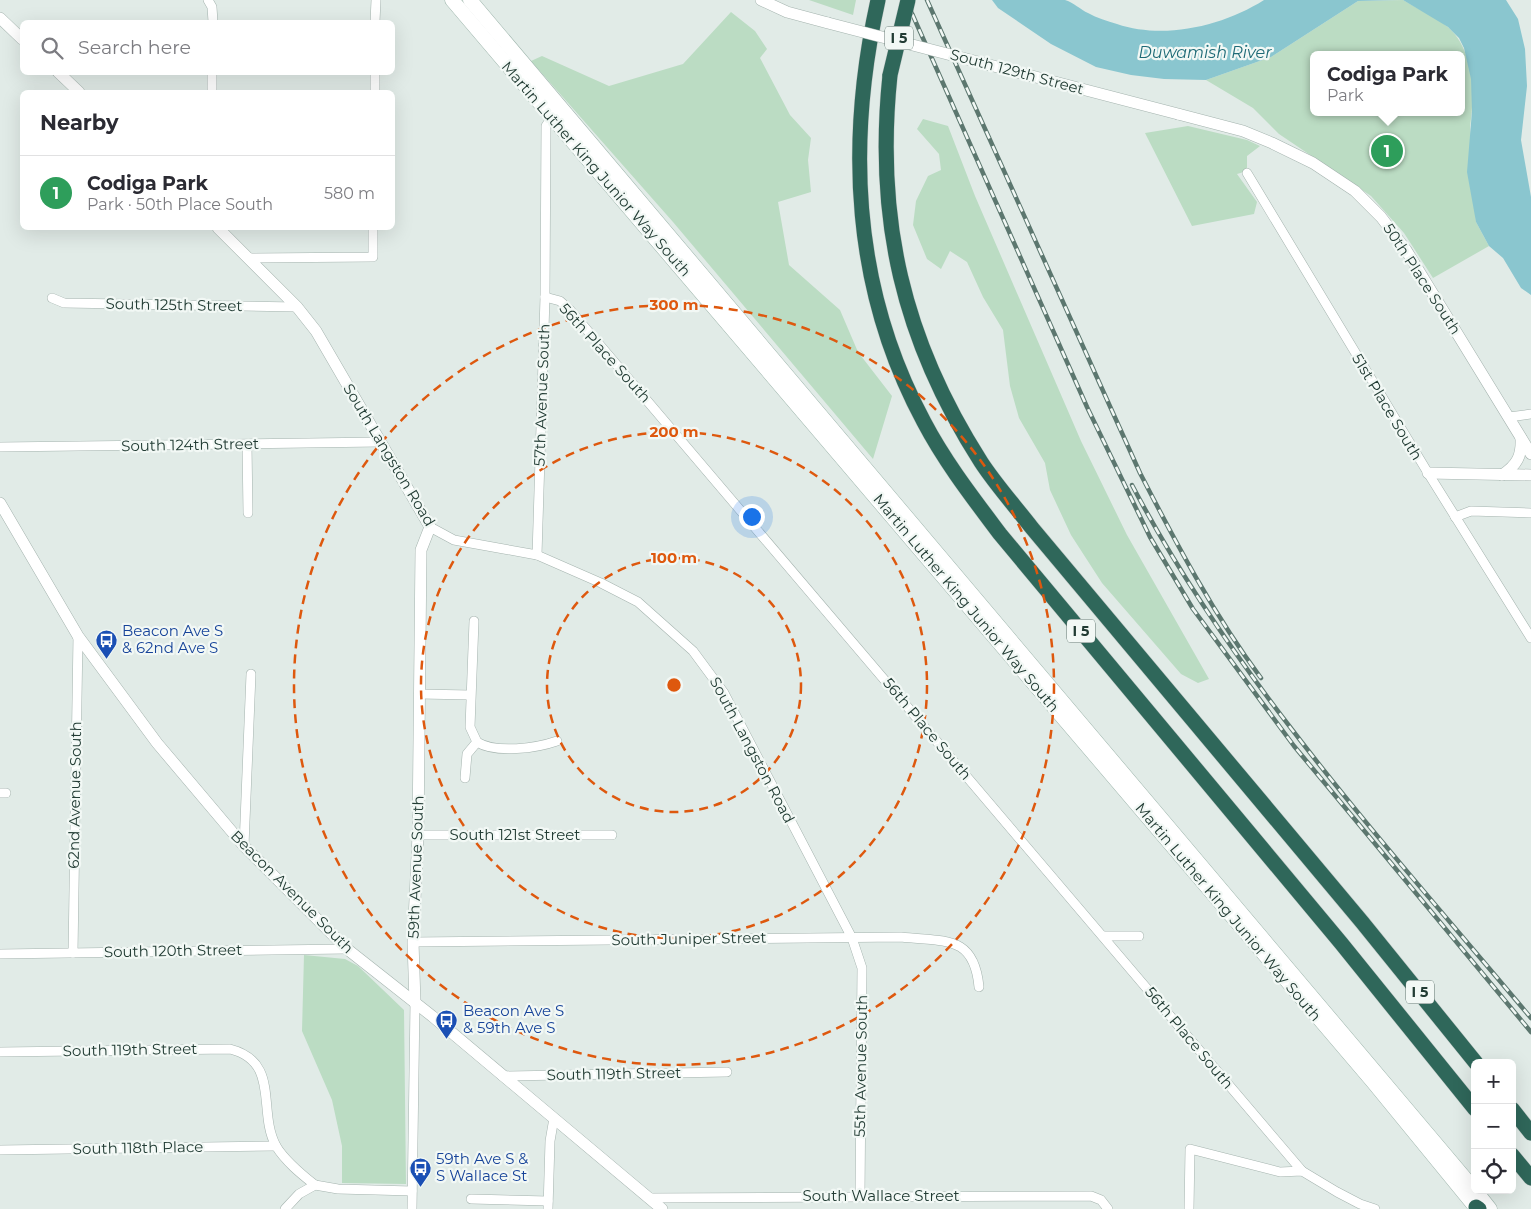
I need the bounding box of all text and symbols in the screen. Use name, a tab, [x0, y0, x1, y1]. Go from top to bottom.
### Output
search box	[20, 20, 395, 75]
road number: I 5	[885, 26, 913, 49]
icon: search	[38, 34, 66, 62]
text: Search here	[78, 36, 191, 59]
water label: Duwamish River	[1138, 43, 1272, 62]
street label: South 129th Street	[948, 45, 1086, 99]
popup	[1310, 51, 1465, 116]
street label: Martin Luther King Junior Way South	[498, 57, 695, 280]
text: Codiga Park	[1327, 63, 1448, 86]
text: Park	[1327, 86, 1364, 105]
text: Nearby	[40, 110, 119, 135]
pin: 1	[1371, 132, 1403, 170]
text: Codiga Park	[87, 172, 208, 195]
text: 1	[53, 184, 59, 203]
text: 580 m	[324, 184, 375, 203]
text: Park · 50th Place South	[87, 195, 273, 214]
street label: 50th Place South	[1379, 220, 1465, 338]
street label: South 125th Street	[105, 294, 243, 315]
text: 300 m	[648, 295, 699, 314]
street label: 56th Place South	[556, 299, 655, 406]
street label: 57th Avenue South	[530, 323, 553, 467]
street label: 51st Place South	[1348, 350, 1427, 464]
street label: South Langston Road	[339, 380, 439, 529]
text: 200 m	[649, 422, 699, 441]
street label: South 124th Street	[121, 434, 259, 455]
street label: Martin Luther King Junior Way South	[869, 490, 1063, 716]
your location	[739, 504, 765, 530]
text: 100 m	[651, 548, 697, 567]
road number: I 5	[1067, 620, 1095, 642]
place label: Beacon Ave S & 62nd Ave S	[122, 621, 223, 657]
bus stop icon: Beacon Ave S & 62nd Ave S	[94, 628, 118, 659]
street label: South Langston Road	[706, 673, 799, 826]
street label: 56th Place South	[879, 674, 976, 784]
centre of rings	[665, 676, 683, 694]
street label: 62nd Avenue South	[64, 721, 85, 869]
street label: 59th Avenue South	[404, 795, 427, 939]
street label: Martin Luther King Junior Way South	[1131, 799, 1325, 1025]
street label: South 121st Street	[450, 825, 580, 844]
street label: Beacon Avenue South	[227, 826, 358, 957]
street label: South Juniper Street	[611, 928, 767, 949]
street label: South 120th Street	[104, 940, 242, 961]
road number: I 5	[1406, 980, 1434, 1004]
street label: 56th Place South	[1141, 983, 1238, 1093]
street label: 55th Avenue South	[850, 995, 871, 1137]
place label: Beacon Ave S & 59th Ave S	[463, 1001, 564, 1037]
bus stop icon: Beacon Ave S & 59th Ave S	[435, 1008, 459, 1039]
street label: South 119th Street	[63, 1039, 197, 1060]
map controls	[1471, 1059, 1516, 1194]
button: +	[1471, 1059, 1516, 1104]
street label: South 119th Street	[547, 1063, 681, 1084]
button: −	[1471, 1104, 1516, 1149]
street label: South 118th Place	[73, 1137, 203, 1158]
place label: 59th Ave S & S Wallace St	[436, 1149, 528, 1185]
button: locate	[1471, 1149, 1516, 1194]
bus stop icon: 59th Ave S & S Wallace St	[408, 1156, 432, 1187]
street label: South Wallace Street	[802, 1186, 960, 1205]

